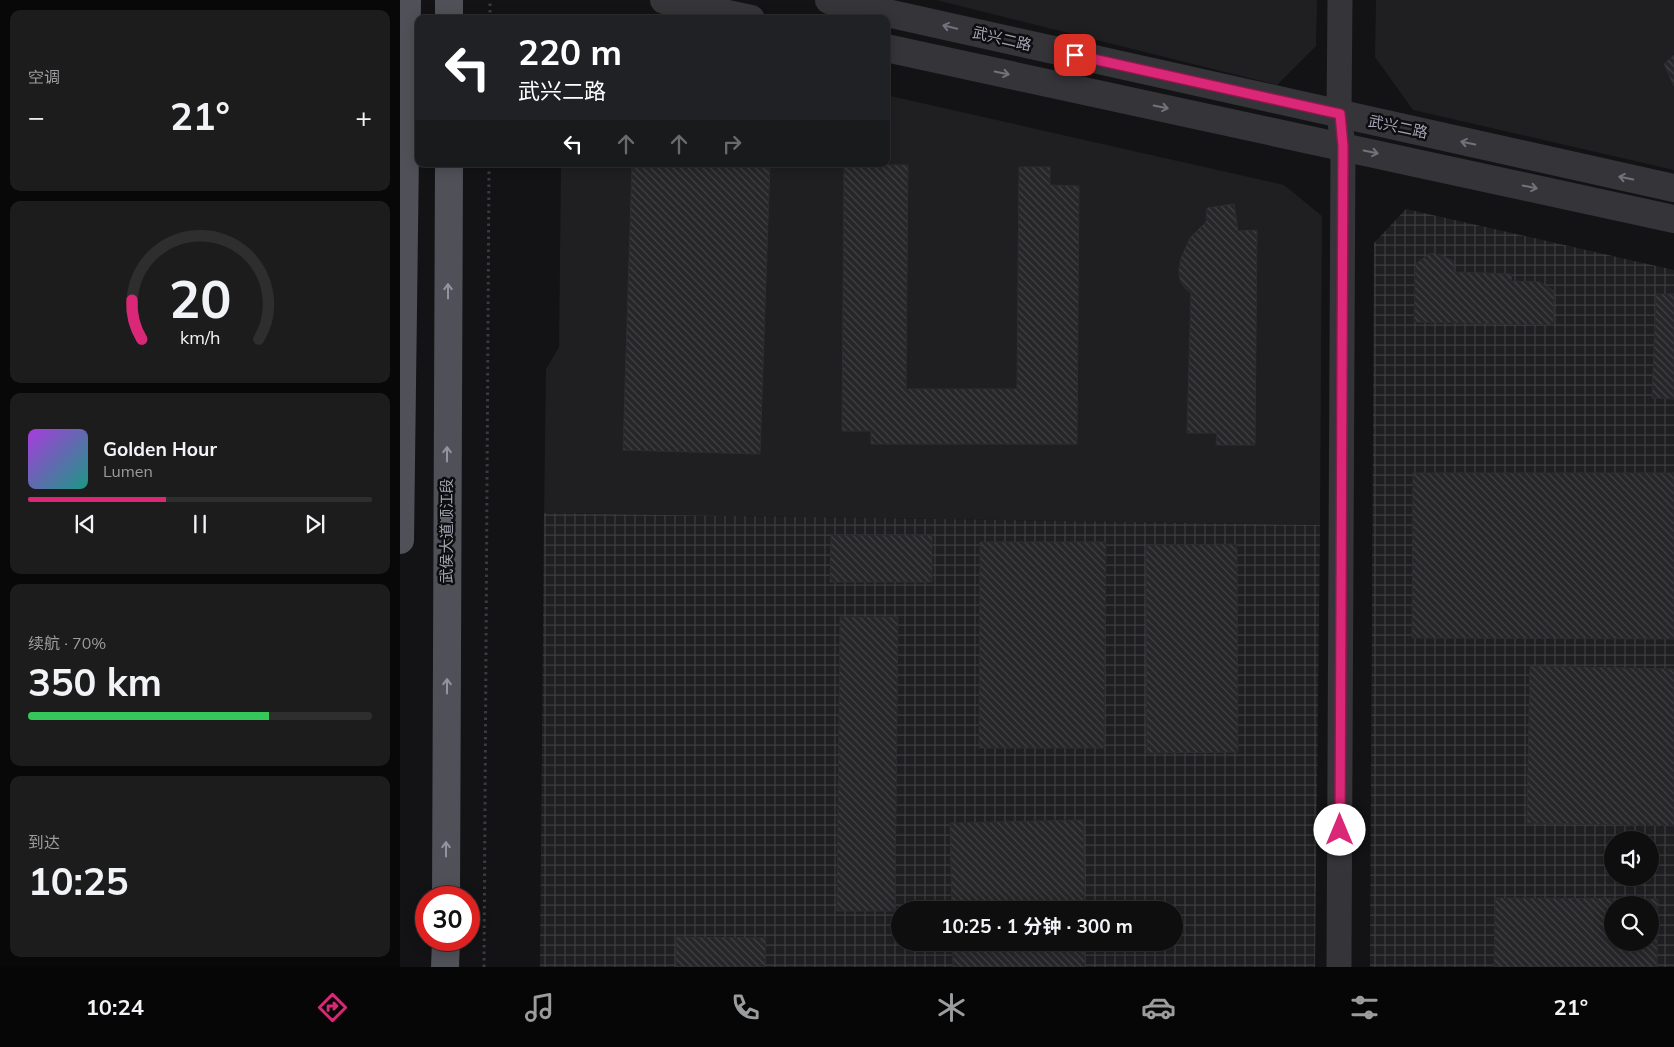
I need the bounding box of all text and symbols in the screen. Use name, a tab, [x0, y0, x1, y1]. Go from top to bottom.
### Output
one-way arrow	[943, 22, 959, 31]
street label: 武兴二路	[971, 23, 1033, 55]
text: 220 m	[518, 30, 622, 74]
pin	[1054, 34, 1096, 76]
icon: left	[435, 35, 500, 100]
icon: arrive	[1061, 41, 1089, 69]
text: 空调	[28, 67, 60, 87]
one-way arrow	[994, 68, 1010, 78]
text: 武兴二路	[518, 77, 606, 105]
text: 21°	[170, 92, 230, 140]
text: −	[28, 99, 45, 134]
text: +	[355, 99, 372, 134]
one-way arrow	[1153, 102, 1169, 112]
street label: 武兴二路	[1367, 111, 1429, 142]
icon: left	[559, 130, 587, 158]
icon: ahead	[612, 130, 640, 158]
icon: ahead	[665, 130, 693, 158]
icon: right	[718, 130, 746, 158]
one-way arrow	[1460, 138, 1476, 147]
one-way arrow	[1363, 148, 1379, 157]
one-way arrow	[1619, 173, 1635, 182]
one-way arrow	[1522, 183, 1538, 192]
text: 20	[169, 266, 231, 331]
one-way arrow	[443, 284, 453, 300]
text: km/h	[180, 326, 220, 348]
text: Golden Hour	[103, 437, 217, 461]
one-way arrow	[442, 446, 452, 462]
text: Lumen	[103, 461, 153, 481]
street label: 武侯大道顺江段	[437, 478, 456, 584]
icon: previous	[71, 510, 99, 538]
icon: pause	[186, 510, 214, 538]
icon: next	[301, 510, 329, 538]
text: 续航 · 70%	[28, 633, 106, 653]
text: 350 km	[28, 658, 162, 706]
one-way arrow	[442, 679, 451, 695]
position arrow	[1313, 803, 1365, 855]
map controls	[1604, 831, 1659, 951]
button: sound	[1604, 831, 1659, 886]
text: 到达	[28, 832, 60, 852]
one-way arrow	[441, 841, 451, 858]
text: 10:25	[28, 857, 129, 905]
speed limit sign: 30	[415, 886, 480, 951]
button: search	[1604, 896, 1659, 951]
text: 10:25 · 1 分钟 · 300 m	[941, 914, 1133, 938]
icon: directions	[315, 990, 350, 1025]
icon: music	[522, 990, 557, 1025]
icon: phone	[728, 990, 763, 1025]
icon: climate	[934, 990, 969, 1025]
icon: car	[1141, 990, 1176, 1025]
icon: filters	[1347, 990, 1382, 1025]
text: 10:24	[86, 993, 144, 1021]
text: 21°	[1553, 993, 1588, 1021]

